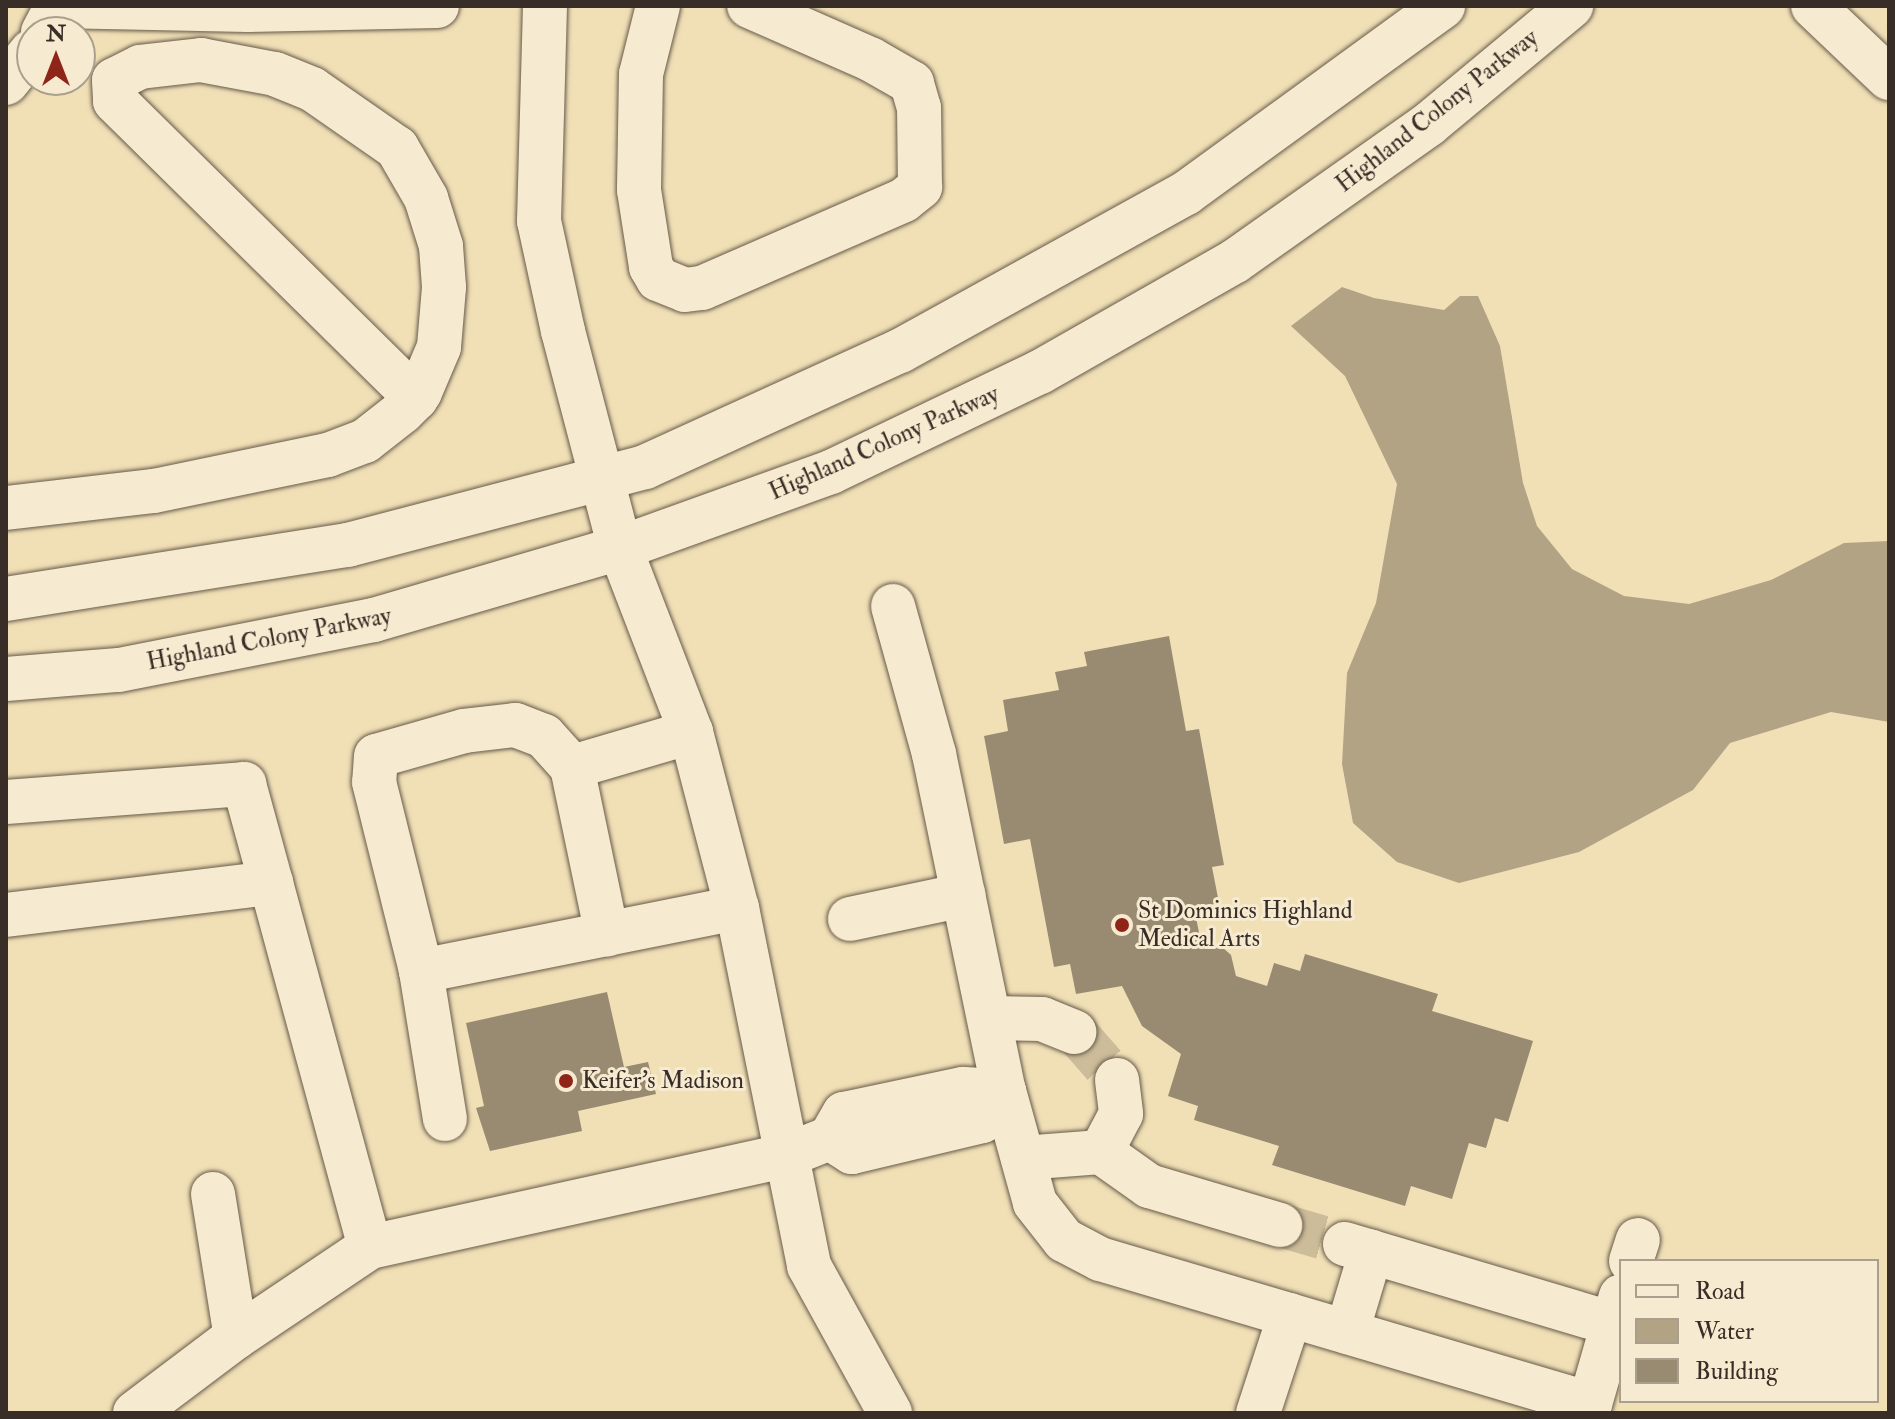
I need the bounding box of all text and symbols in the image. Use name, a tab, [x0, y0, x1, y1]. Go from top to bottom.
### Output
north arrow	[16, 16, 96, 96]
text: N	[46, 20, 66, 48]
street label: Highland Colony Parkway	[1330, 23, 1544, 199]
street label: Highland Colony Parkway	[765, 379, 1003, 507]
street label: Highland Colony Parkway	[144, 601, 394, 677]
place label: St Dominics Highland Medical Arts	[1138, 897, 1352, 953]
marker: St Dominics Highland Medical Arts	[1113, 916, 1131, 934]
place label: Keifer’s Madison	[582, 1067, 744, 1095]
marker: Keifer’s Madison	[557, 1072, 575, 1090]
legend	[1619, 1259, 1879, 1403]
text: Road	[1695, 1276, 1745, 1307]
text: Water	[1695, 1316, 1754, 1347]
text: Building	[1695, 1356, 1778, 1387]

